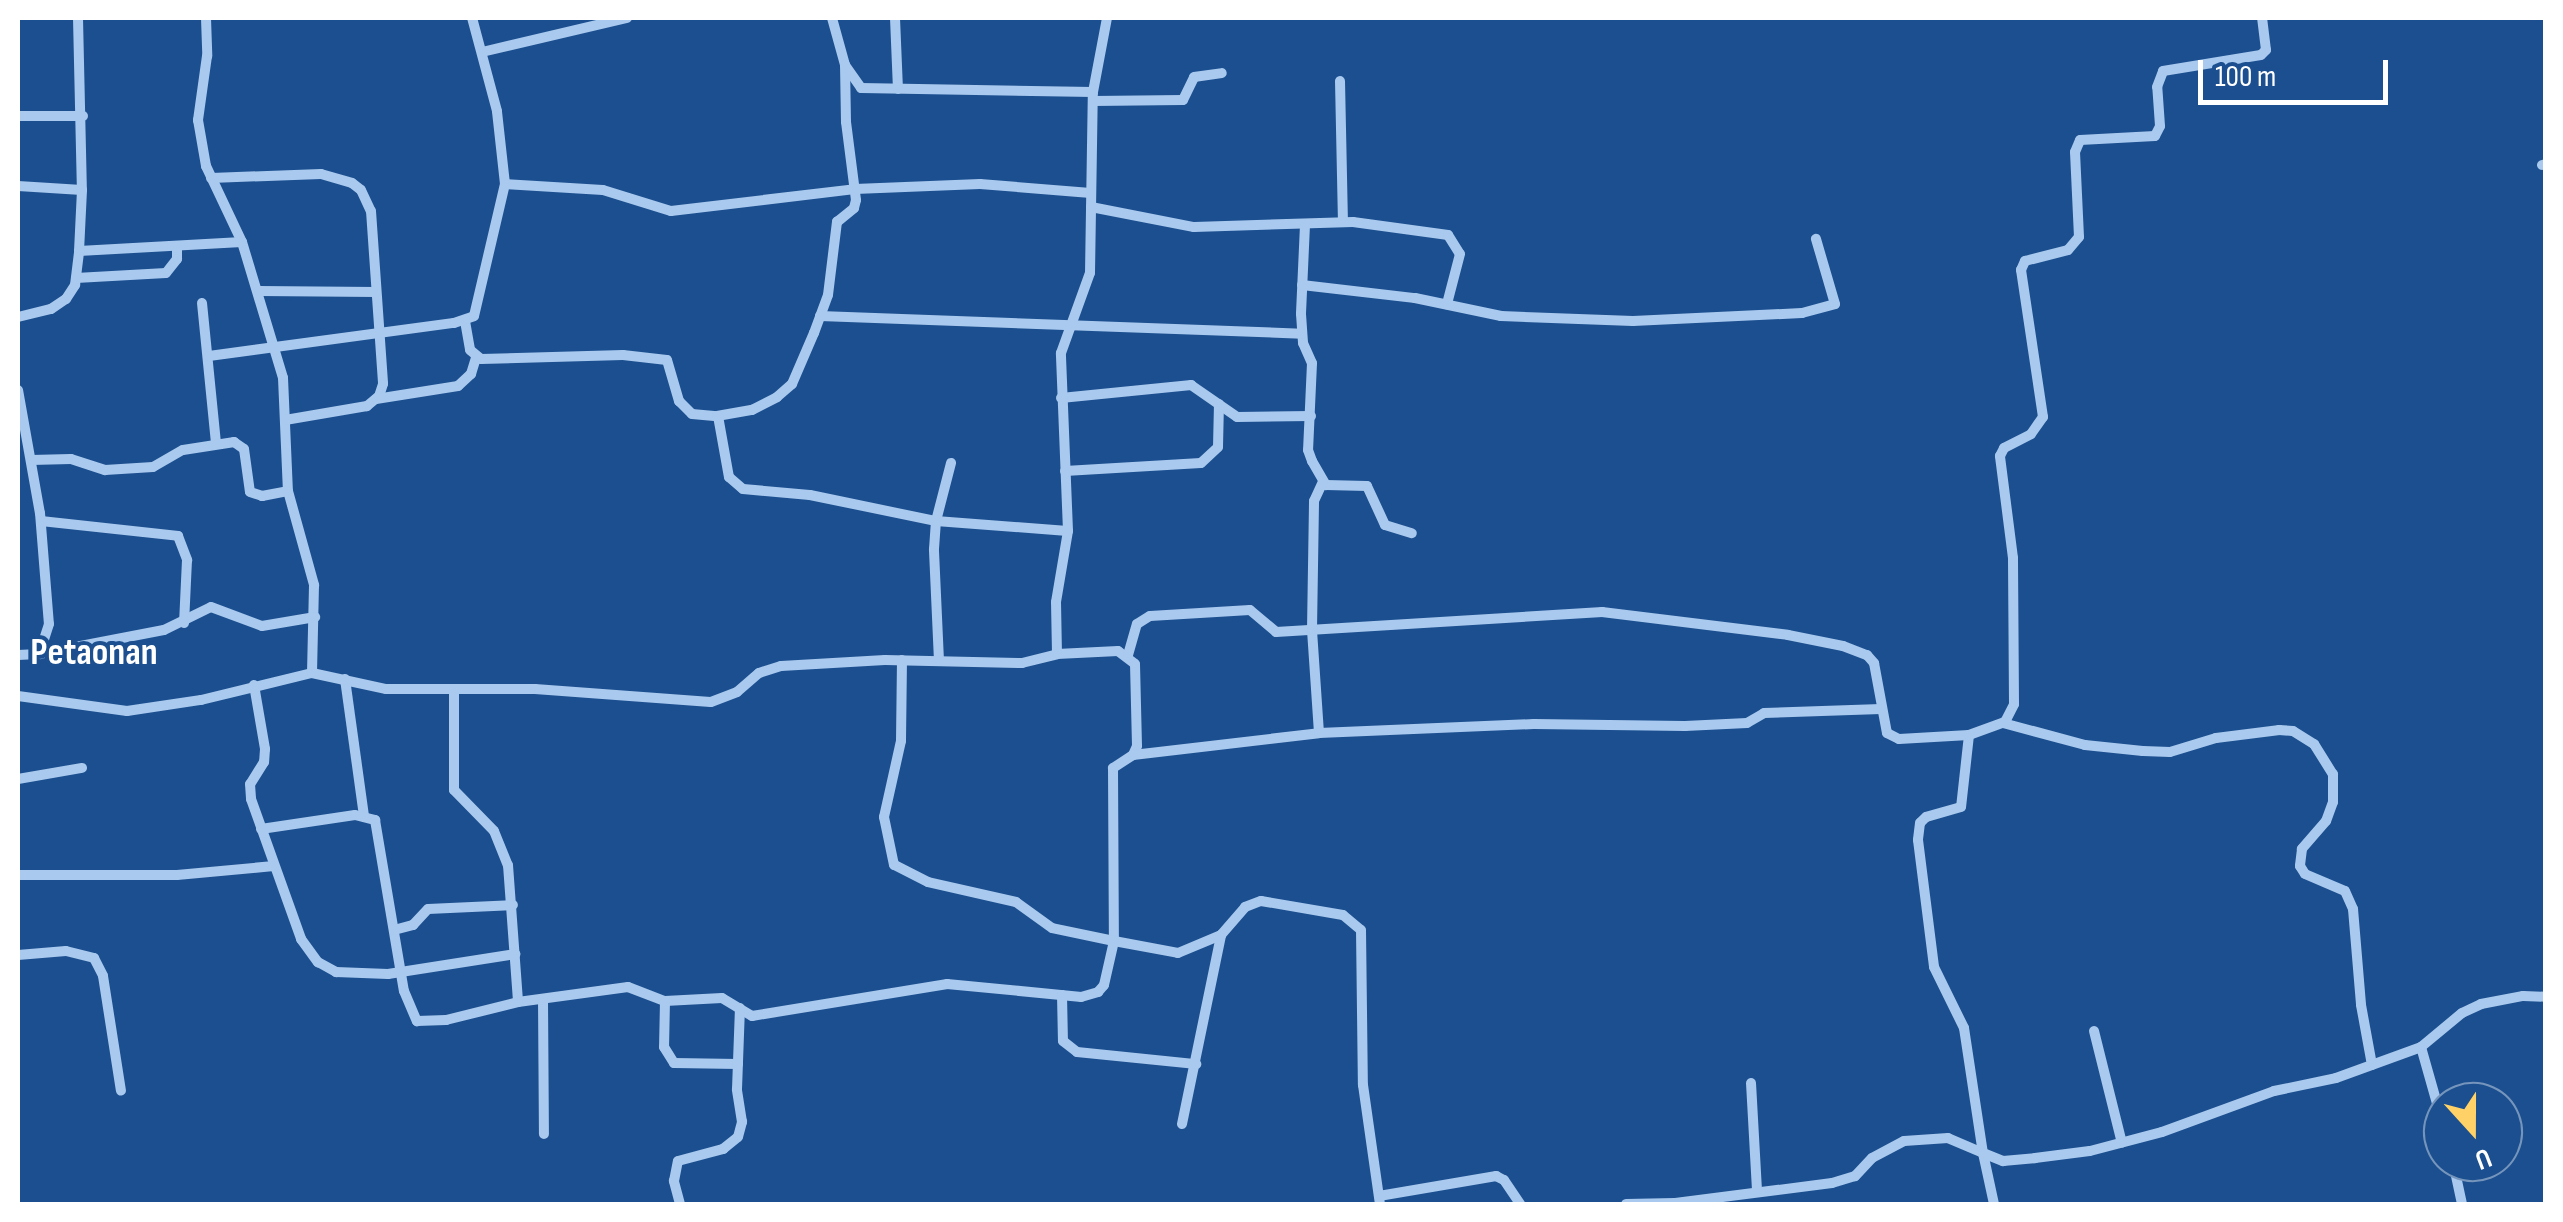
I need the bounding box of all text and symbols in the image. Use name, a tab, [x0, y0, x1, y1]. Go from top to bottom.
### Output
scale bar	[2203, 40, 2393, 102]
text: 100 m	[2215, 59, 2276, 95]
district label: Petaonan	[30, 630, 158, 676]
north arrow	[2423, 1082, 2523, 1182]
text: U	[2470, 1141, 2496, 1177]

